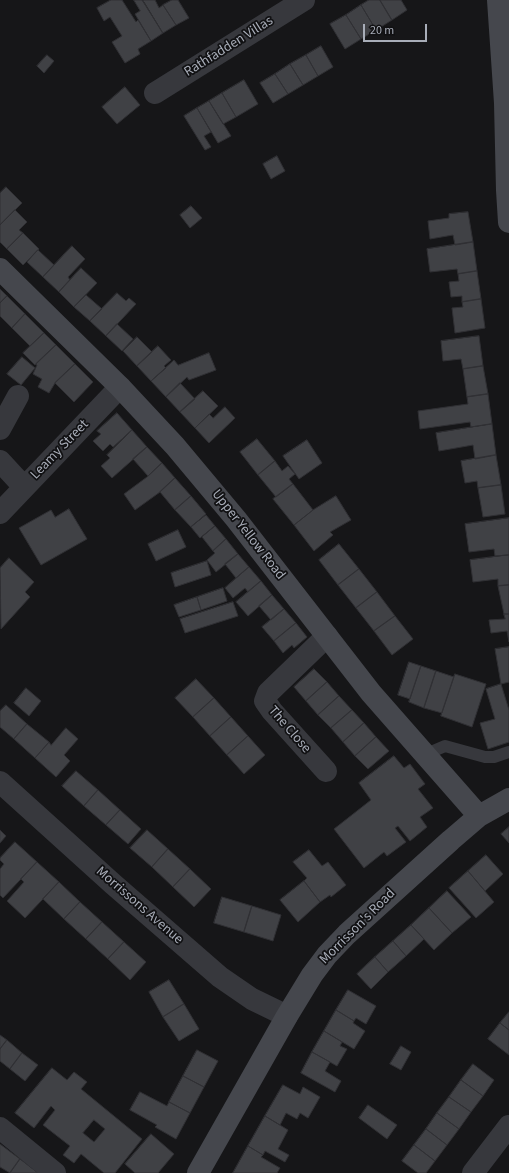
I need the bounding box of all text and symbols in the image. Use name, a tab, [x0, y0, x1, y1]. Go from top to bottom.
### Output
street label: Rathfadden Villas	[181, 13, 277, 81]
scale bar	[365, 16, 429, 42]
text: 20 m	[370, 22, 394, 39]
street label: Leamy Street	[27, 417, 93, 483]
street label: Upper Yellow Road	[208, 487, 288, 583]
street label: The Close	[264, 703, 314, 757]
street label: Morrissons Avenue	[92, 864, 186, 948]
street label: Morrisson's Road	[317, 886, 399, 968]

